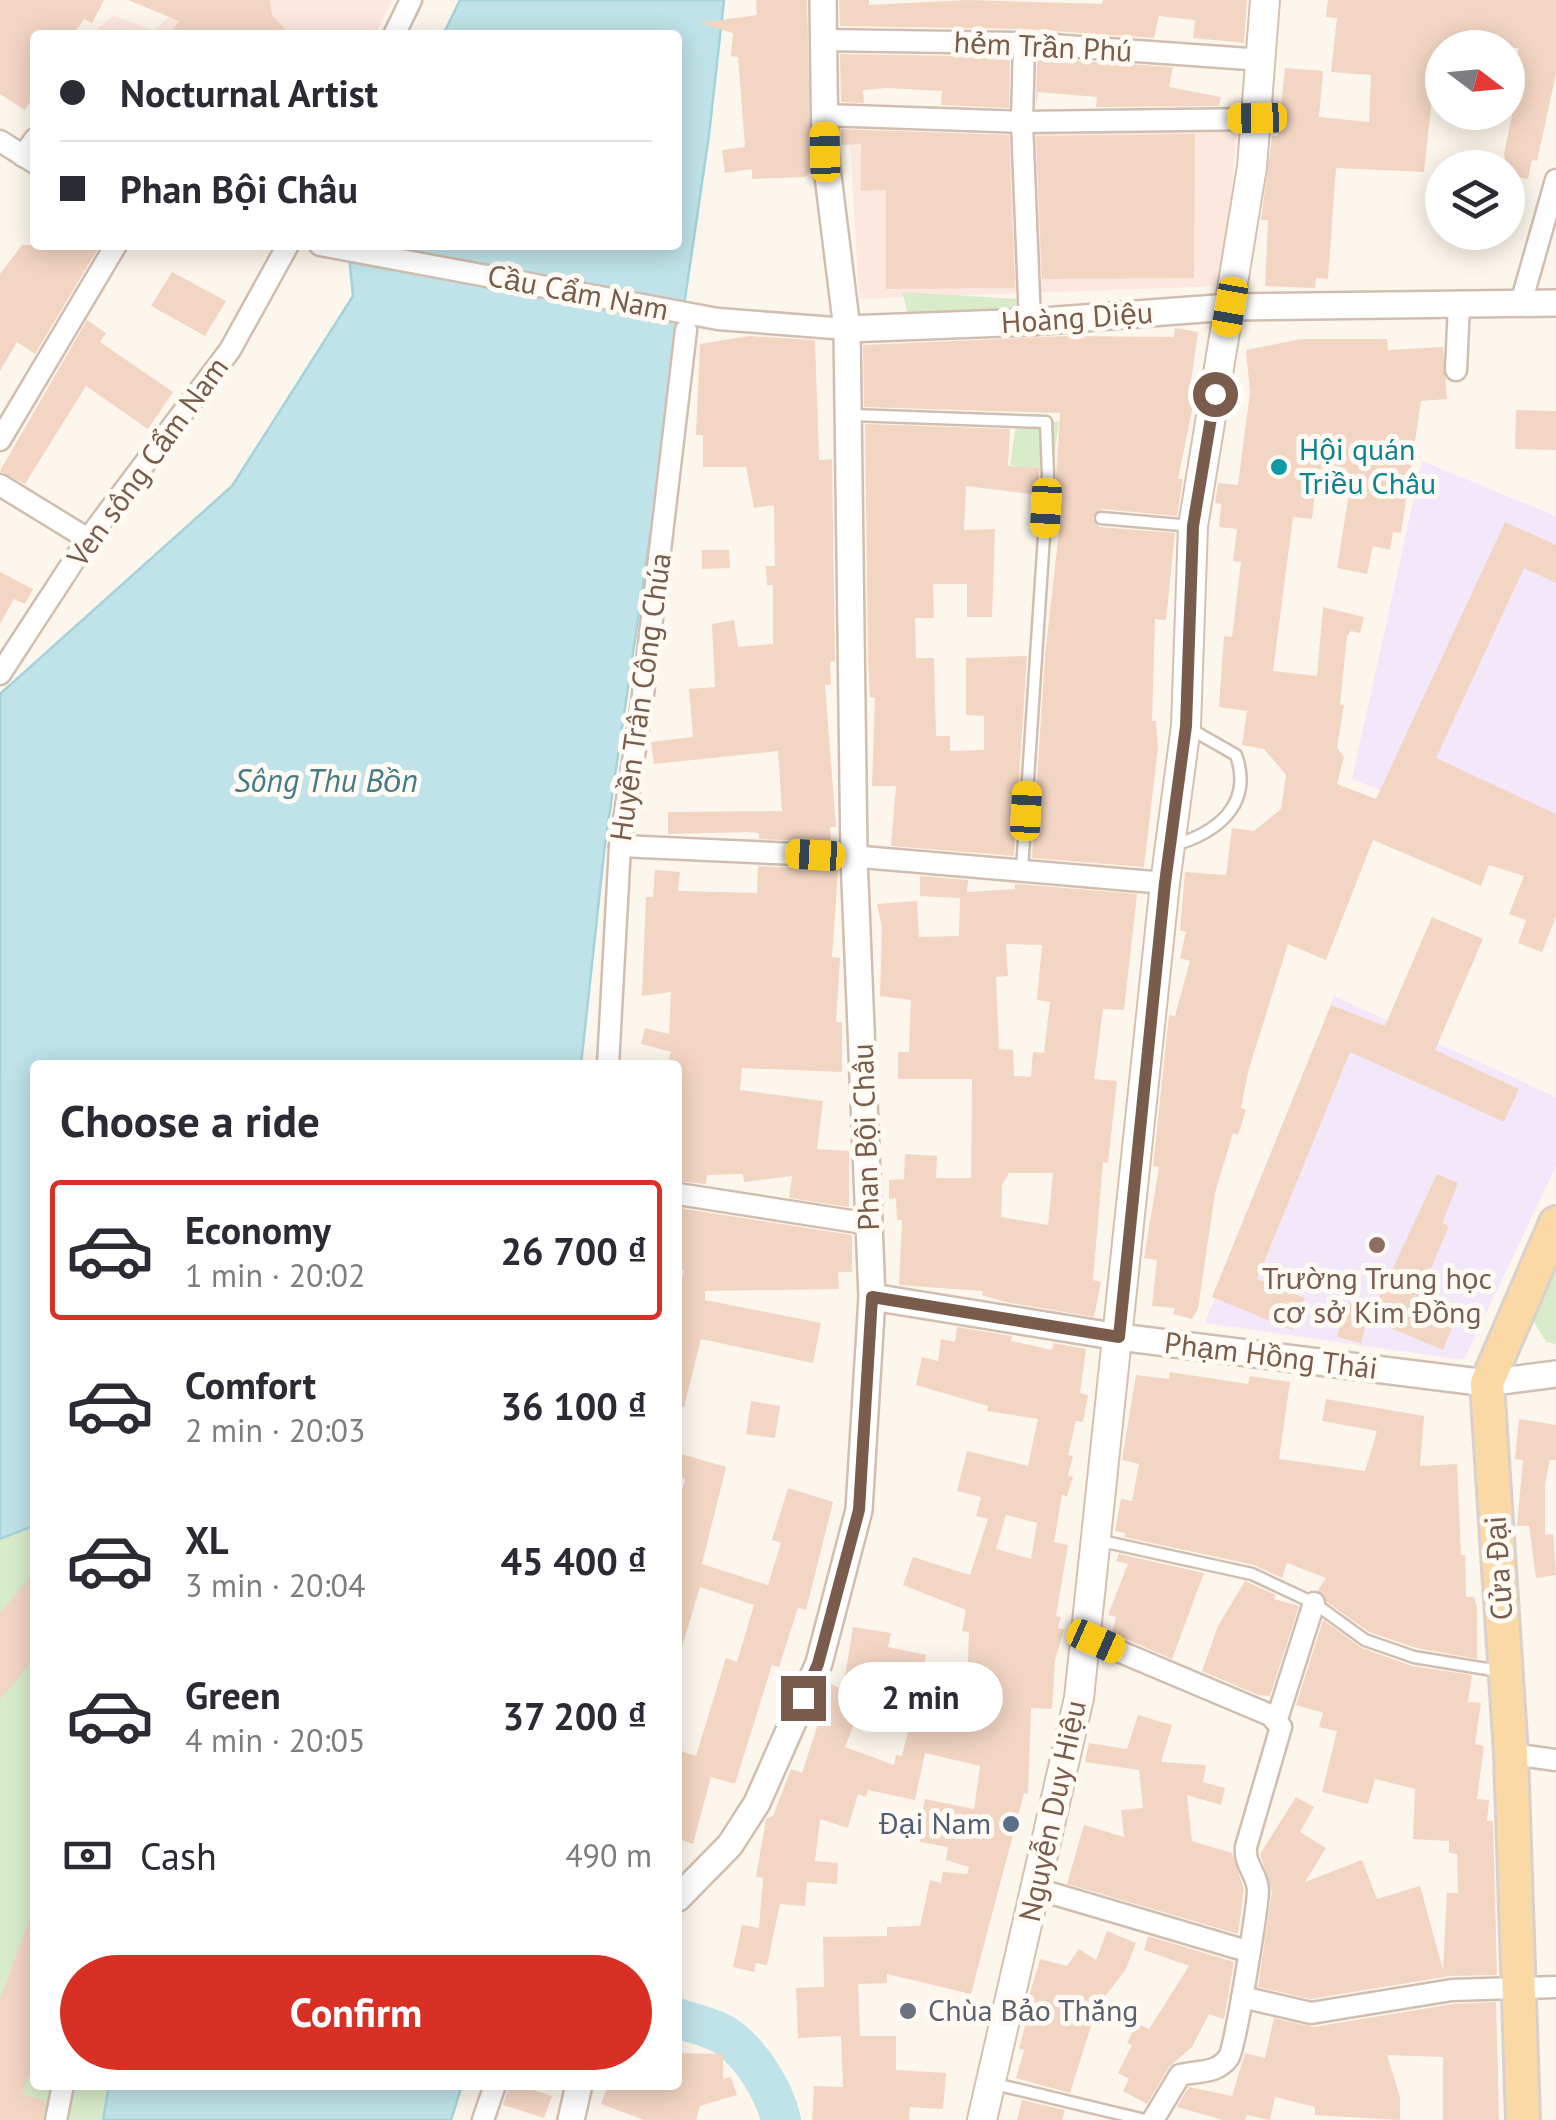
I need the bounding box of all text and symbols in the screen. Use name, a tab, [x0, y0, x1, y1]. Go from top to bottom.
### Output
street label: hẻm Trần Phú	[953, 21, 1133, 70]
north arrow	[1425, 30, 1525, 130]
map controls	[1425, 30, 1525, 250]
text: Nocturnal Artist	[120, 68, 378, 117]
car	[1227, 102, 1287, 134]
car	[809, 122, 841, 182]
button: layers	[1425, 150, 1525, 250]
text: Phan Bội Châu	[120, 164, 358, 213]
street label: Cầu Cẩm Nam	[484, 255, 672, 328]
car	[1210, 275, 1250, 339]
street label: Hoàng Diệu	[1000, 292, 1154, 341]
street label: Ven sông Cẩm Nam	[57, 349, 236, 574]
route start	[1193, 372, 1238, 417]
place label: Hội quán Triều Châu	[1299, 429, 1436, 502]
marker: Hội quán Triều Châu	[1268, 456, 1290, 478]
car	[1029, 477, 1063, 539]
street label: Huyền Trân Công Chúa	[600, 550, 679, 843]
water label: Sông Thu Bồn	[234, 759, 418, 801]
car	[1009, 780, 1043, 842]
car	[784, 838, 846, 872]
street label: Phan Bội Châu	[842, 1043, 887, 1231]
text: Choose a ride	[60, 1091, 320, 1149]
icon: car	[65, 1205, 155, 1295]
text: Economy	[185, 1205, 331, 1254]
text: 26 700 ₫	[501, 1226, 647, 1275]
marker: Trường Trung học cơ sở Kim Đồng	[1366, 1234, 1388, 1256]
text: 1 min · 20:02	[185, 1254, 365, 1296]
place label: Trường Trung học cơ sở Kim Đồng	[1262, 1258, 1492, 1331]
street label: Phạm Hồng Thái	[1162, 1322, 1380, 1387]
icon: car	[65, 1360, 155, 1450]
text: Comfort	[185, 1360, 316, 1409]
text: 36 100 ₫	[501, 1381, 647, 1430]
text: 2 min · 20:03	[185, 1409, 365, 1451]
icon: car	[65, 1515, 155, 1605]
text: XL	[185, 1515, 229, 1564]
street label: Cửa Đại	[1474, 1515, 1521, 1622]
text: 45 400 ₫	[501, 1536, 647, 1585]
text: 3 min · 20:04	[185, 1564, 365, 1606]
car	[1062, 1615, 1130, 1667]
callout: 2 min	[838, 1663, 1003, 1733]
icon: car	[65, 1670, 155, 1760]
text: Green	[185, 1670, 281, 1719]
route end	[781, 1676, 826, 1721]
text: 2 min	[881, 1676, 960, 1718]
text: 37 200 ₫	[503, 1691, 647, 1740]
street label: Nguyễn Duy Hiệu	[1009, 1696, 1094, 1925]
text: 4 min · 20:05	[185, 1719, 365, 1761]
place label: Đại Nam	[878, 1803, 991, 1842]
marker: Đại Nam	[1000, 1813, 1022, 1835]
icon: cash	[60, 1828, 115, 1883]
text: Cash	[140, 1831, 217, 1880]
text: 490 m	[565, 1834, 652, 1876]
button: Confirm	[60, 1955, 652, 2070]
place label: Chùa Bảo Thắng	[928, 1990, 1138, 2029]
marker: Chùa Bảo Thắng	[897, 2000, 919, 2022]

